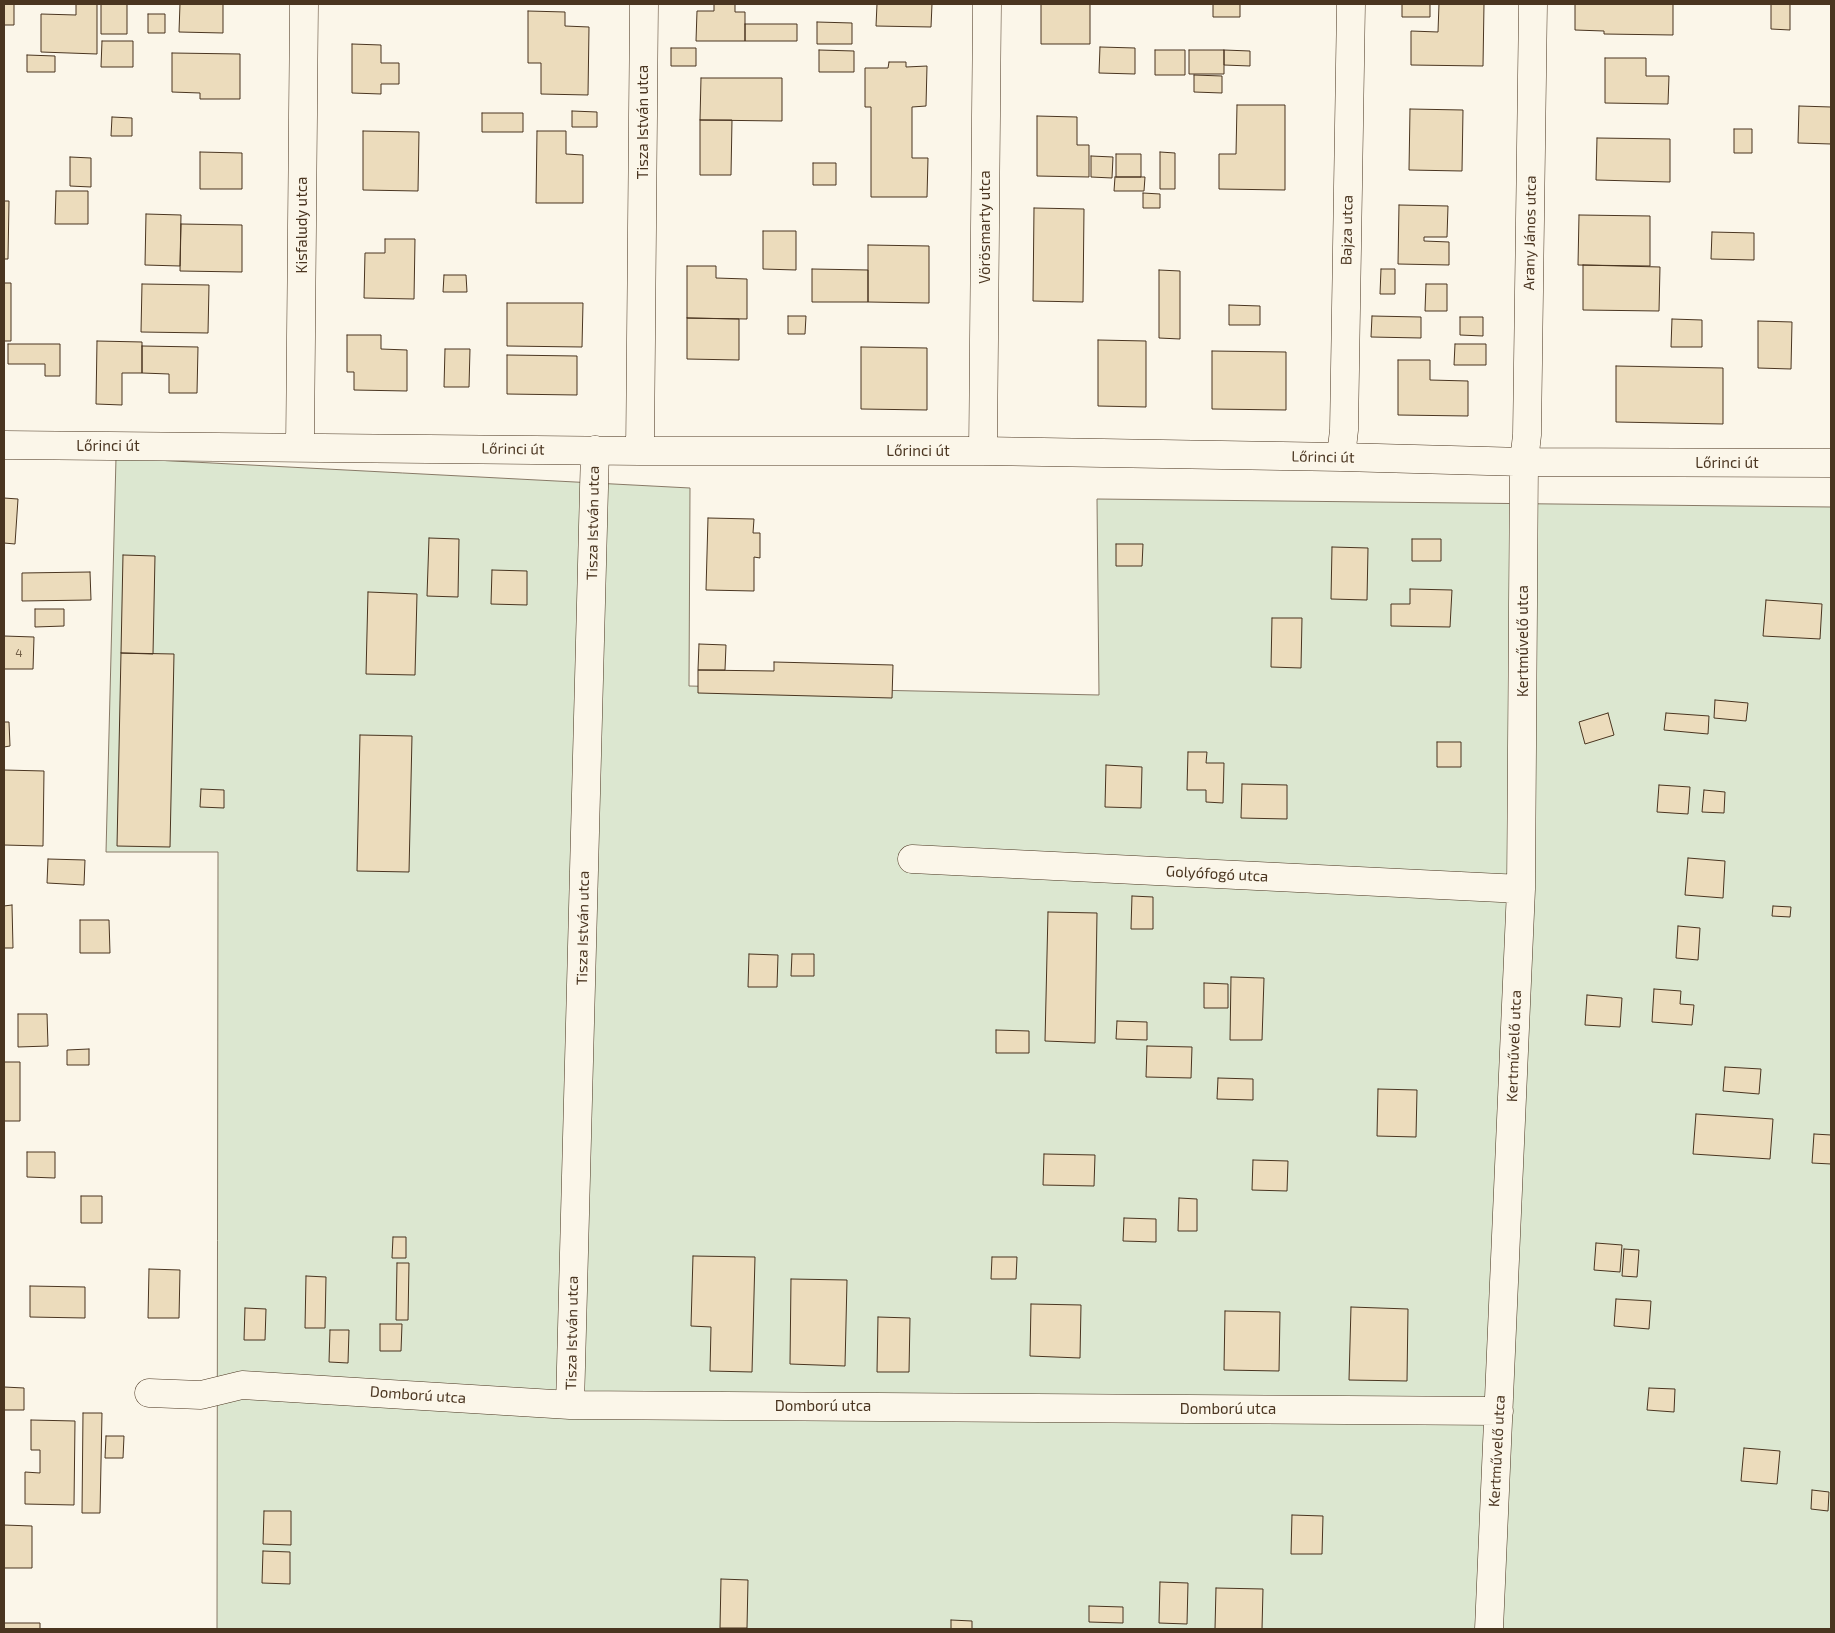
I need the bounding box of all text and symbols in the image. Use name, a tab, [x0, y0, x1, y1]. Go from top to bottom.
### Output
street label: Tisza István utca	[634, 65, 652, 179]
street label: Vörösmarty utca	[976, 170, 994, 284]
street label: Arany János utca	[1520, 175, 1540, 291]
street label: Kisfaludy utca	[293, 177, 311, 273]
street label: Bajza utca	[1337, 195, 1357, 265]
street label: Lőrinci út	[76, 437, 140, 455]
street label: Lőrinci út	[481, 439, 545, 459]
street label: Lőrinci út	[886, 442, 950, 460]
street label: Lőrinci út	[1291, 447, 1355, 467]
street label: Lőrinci út	[1695, 454, 1759, 472]
street label: Tisza István utca	[583, 466, 603, 580]
street label: Kertművelő utca	[1514, 585, 1532, 697]
house number: 4	[15, 646, 23, 660]
street label: Golyófogó utca	[1165, 862, 1269, 886]
street label: Tisza István utca	[573, 871, 593, 985]
street label: Kertművelő utca	[1503, 990, 1525, 1102]
street label: Tisza István utca	[562, 1276, 582, 1390]
street label: Domború utca	[369, 1383, 467, 1407]
street label: Kertművelő utca	[1485, 1394, 1509, 1508]
street label: Domború utca	[775, 1397, 871, 1415]
street label: Domború utca	[1180, 1400, 1276, 1418]

